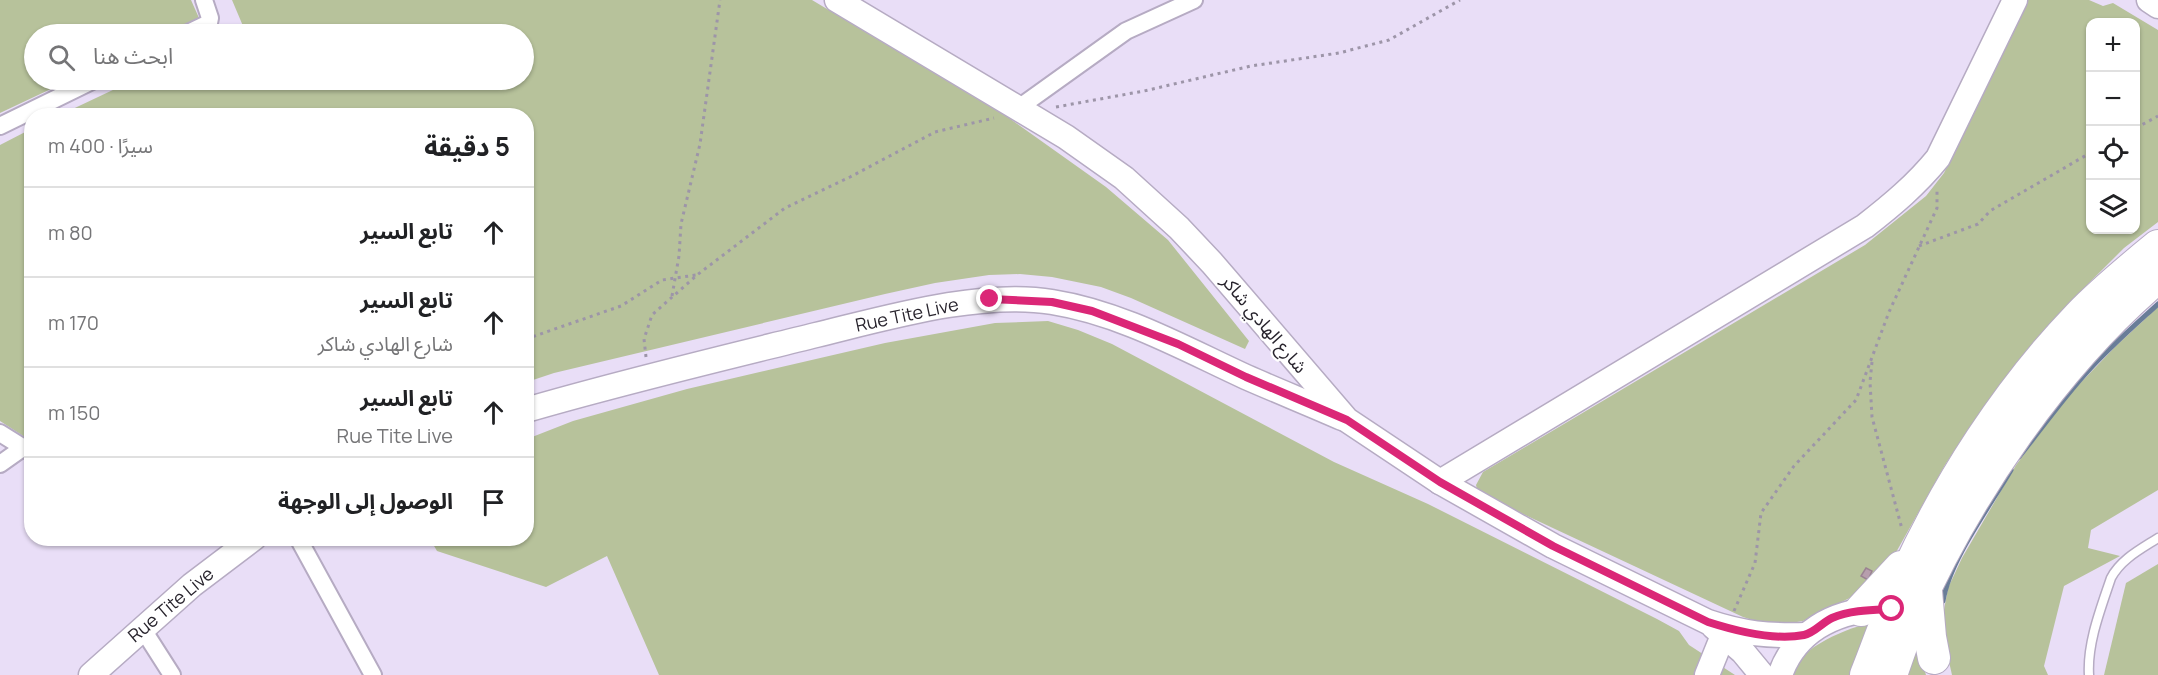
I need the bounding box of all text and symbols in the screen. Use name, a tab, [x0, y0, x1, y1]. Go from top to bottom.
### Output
map controls	[2086, 18, 2140, 234]
button: +	[2086, 18, 2140, 72]
search box	[24, 24, 534, 90]
icon: search	[45, 41, 78, 74]
text: ابحث هنا	[93, 41, 173, 71]
button: −	[2086, 72, 2140, 126]
button: locate	[2086, 126, 2140, 180]
text: 5 دقيقة	[424, 128, 510, 164]
text: سيرًا · 400 m	[48, 132, 153, 159]
button: layers	[2086, 180, 2140, 234]
text: تابع السير	[360, 216, 453, 246]
icon: ahead	[477, 216, 510, 249]
text: 80 m	[48, 219, 93, 246]
street label: شارع الهادي شاكر	[1213, 268, 1313, 380]
text: تابع السير	[360, 285, 453, 315]
route end	[976, 285, 1002, 311]
street label: Rue Tite Live	[853, 291, 961, 337]
icon: ahead	[477, 306, 510, 339]
text: 170 m	[48, 309, 99, 336]
text: شارع الهادي شاكر	[318, 330, 453, 357]
text: تابع السير	[360, 383, 453, 413]
icon: ahead	[477, 396, 510, 429]
text: 150 m	[48, 399, 101, 426]
text: Rue Tite Live	[337, 422, 453, 449]
text: الوصول إلى الوجهة	[278, 486, 453, 516]
icon: arrive	[477, 486, 510, 519]
street label: Rue Tite Live	[123, 561, 218, 647]
route start	[1878, 595, 1904, 621]

